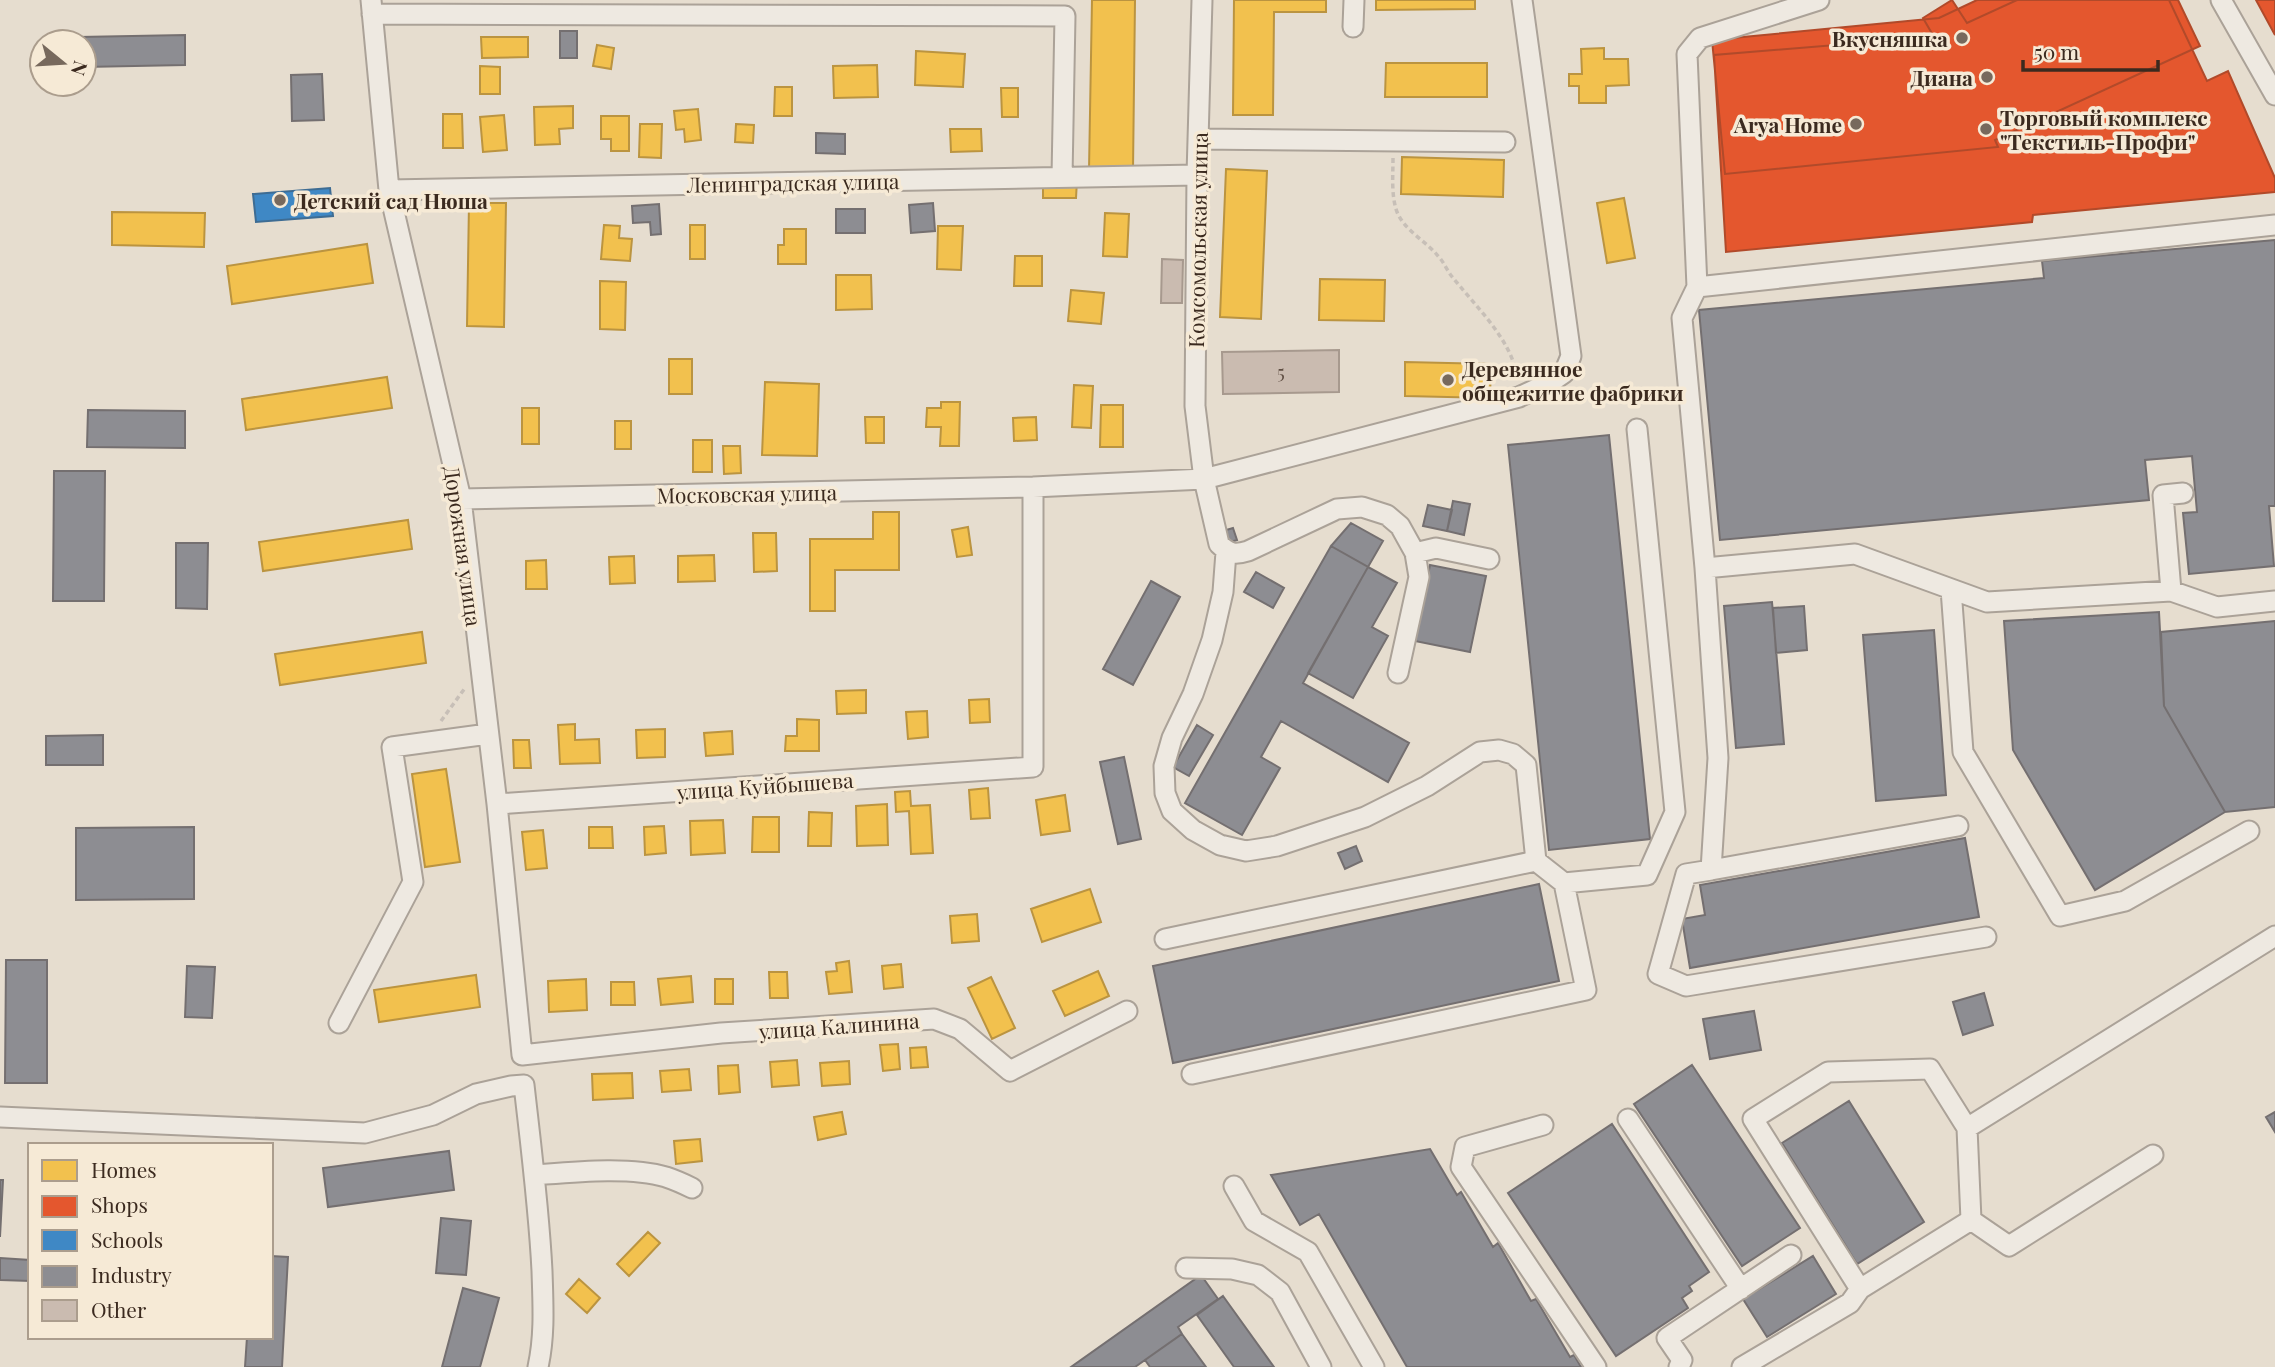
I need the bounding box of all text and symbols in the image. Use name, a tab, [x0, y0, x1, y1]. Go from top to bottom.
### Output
place label: Вкусняшка	[1832, 24, 1948, 52]
north arrow	[28, 28, 98, 98]
scale bar	[2023, 28, 2158, 72]
marker: Вкусняшка	[1954, 30, 1970, 46]
text: 50 m	[2034, 37, 2080, 65]
text: N	[66, 58, 95, 79]
place label: Диана	[1910, 63, 1973, 91]
marker: Диана	[1979, 69, 1995, 85]
place label: Торговый комплекс "Текстиль-Профи"	[2000, 103, 2208, 155]
place label: Arya Home	[1733, 110, 1842, 138]
marker: Arya Home	[1848, 116, 1864, 132]
marker: Торговый комплекс "Текстиль-Профи"	[1978, 121, 1994, 137]
street label: Комсомольская улица	[1181, 131, 1213, 348]
street label: Ленинградская улица	[685, 166, 900, 198]
place label: Детский сад Нюша	[294, 186, 488, 214]
marker: Детский сад Нюша	[272, 192, 288, 208]
place label: Деревянное общежитие фабрики	[1462, 354, 1684, 406]
house number: 5	[1277, 360, 1285, 384]
marker: Деревянное общежитие фабрики	[1440, 372, 1456, 388]
street label: Дорожная улица	[439, 464, 489, 628]
street label: Московская улица	[657, 477, 838, 509]
street label: улица Куйбышева	[675, 765, 855, 805]
street label: улица Калинина	[757, 1005, 921, 1045]
legend	[28, 1143, 273, 1339]
text: Homes	[91, 1155, 157, 1183]
text: Shops	[91, 1190, 148, 1218]
text: Schools	[91, 1225, 163, 1253]
text: Industry	[91, 1260, 172, 1288]
text: Other	[91, 1295, 147, 1323]

